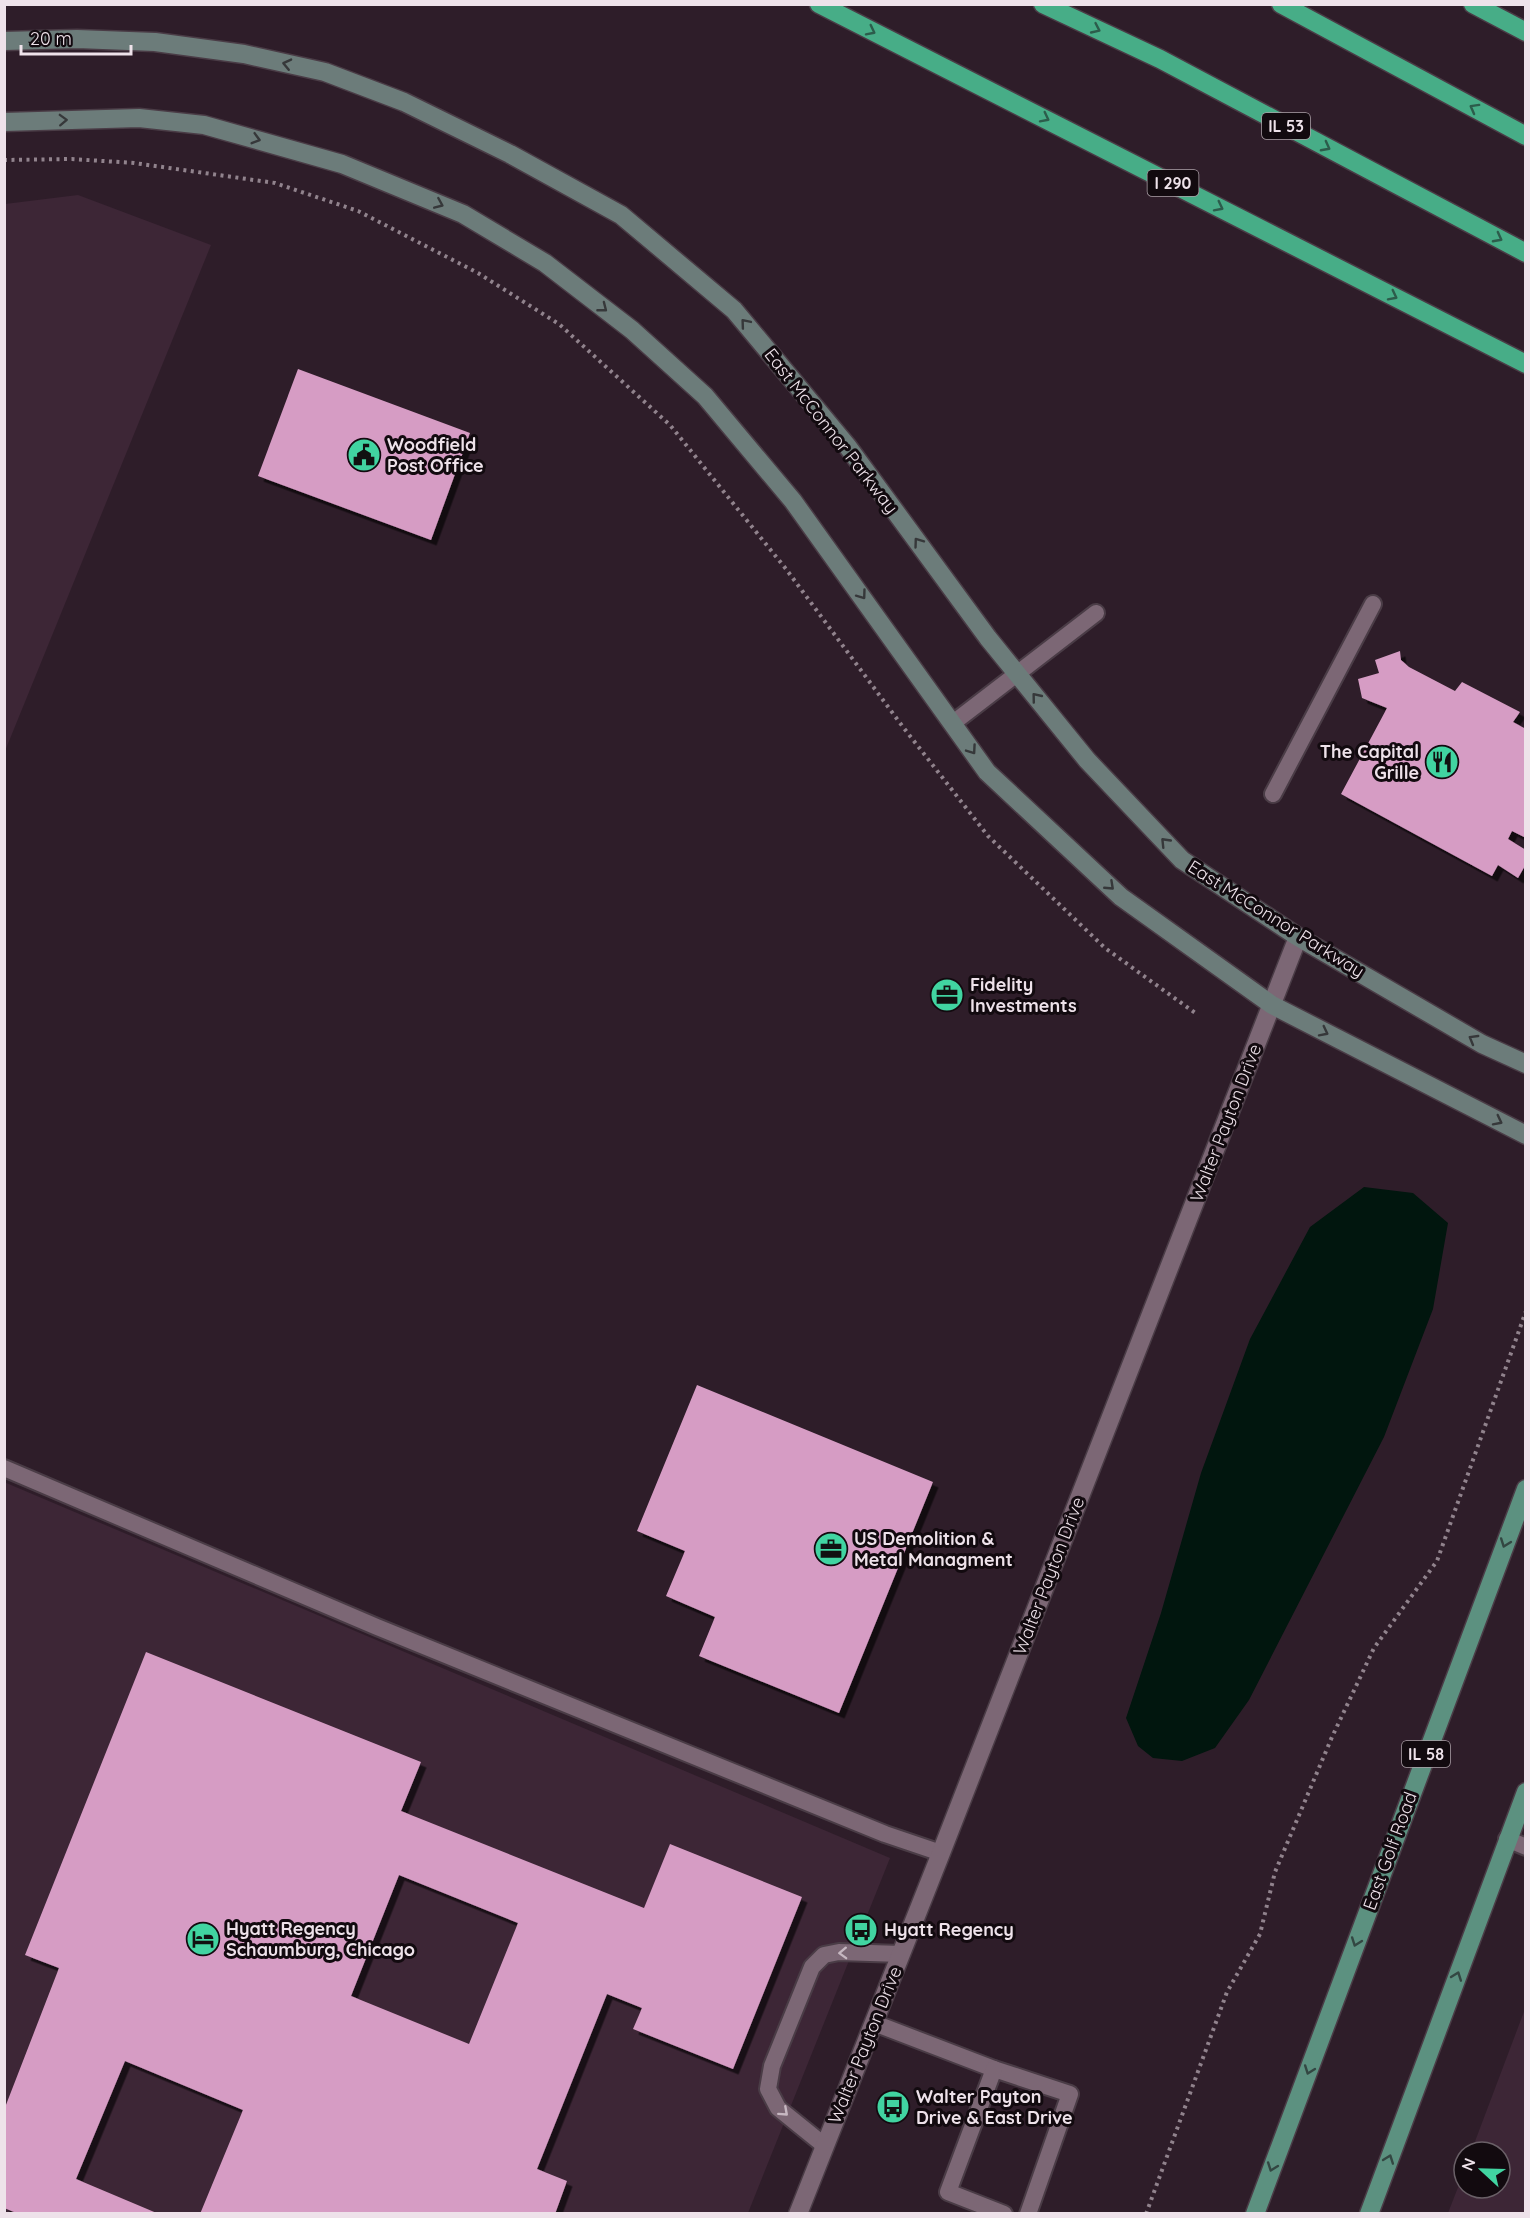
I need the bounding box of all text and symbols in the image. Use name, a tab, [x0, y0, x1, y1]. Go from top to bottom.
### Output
scale bar	[21, 18, 130, 56]
one-way arrow	[1090, 22, 1101, 34]
one-way arrow	[865, 23, 876, 35]
text: 20 m	[30, 27, 72, 50]
one-way arrow	[283, 58, 293, 71]
one-way arrow	[1470, 104, 1480, 115]
one-way arrow	[1039, 111, 1050, 123]
one-way arrow	[58, 113, 67, 126]
road number: IL 53	[1262, 113, 1310, 139]
one-way arrow	[250, 132, 260, 145]
one-way arrow	[1320, 140, 1330, 151]
road number: I 290	[1148, 170, 1198, 196]
one-way arrow	[433, 197, 444, 209]
one-way arrow	[1213, 200, 1224, 211]
one-way arrow	[1492, 231, 1502, 242]
one-way arrow	[1386, 288, 1397, 300]
one-way arrow	[596, 301, 607, 312]
one-way arrow	[741, 319, 752, 330]
street label: East McConnor Parkway	[760, 343, 903, 518]
place label: Woodfield Post Office	[387, 433, 484, 477]
public building icon: Woodfield Post Office	[346, 437, 382, 473]
one-way arrow	[914, 537, 925, 548]
one-way arrow	[854, 588, 865, 599]
one-way arrow	[1032, 693, 1043, 704]
place label: The Capital Grille	[1320, 740, 1419, 784]
one-way arrow	[965, 743, 976, 754]
restaurant icon: The Capital Grille	[1424, 744, 1460, 780]
one-way arrow	[1162, 839, 1173, 850]
street label: East McConnor Parkway	[1184, 855, 1369, 982]
one-way arrow	[1103, 879, 1114, 890]
place label: Fidelity Investments	[970, 973, 1077, 1017]
office icon: Fidelity Investments	[929, 977, 965, 1013]
one-way arrow	[1318, 1024, 1329, 1036]
one-way arrow	[1469, 1035, 1479, 1046]
street label: Walter Payton Drive	[1185, 1040, 1266, 1205]
one-way arrow	[1491, 1113, 1502, 1125]
street label: Walter Payton Drive	[1008, 1493, 1089, 1658]
place label: US Demolition & Metal Managment	[854, 1527, 1013, 1571]
office icon: US Demolition & Metal Managment	[813, 1531, 849, 1567]
one-way arrow	[1500, 1537, 1512, 1548]
road number: IL 58	[1402, 1741, 1450, 1767]
street label: East Golf Road	[1357, 1789, 1422, 1913]
bus stop icon: Hyatt Regency	[843, 1912, 879, 1948]
place label: Hyatt Regency Schaumburg, Chicago	[226, 1917, 415, 1961]
place label: Hyatt Regency	[884, 1918, 1014, 1941]
hotel icon: Hyatt Regency Schaumburg, Chicago	[185, 1921, 221, 1957]
one-way arrow	[1351, 1936, 1363, 1947]
one-way arrow	[838, 1946, 847, 1959]
street label: Walter Payton Drive	[822, 1963, 907, 2127]
one-way arrow	[1450, 1971, 1462, 1982]
one-way arrow	[1303, 2064, 1316, 2075]
place label: Walter Payton Drive & East Drive	[916, 2085, 1073, 2129]
bus stop icon: Walter Payton Drive & East Drive	[875, 2089, 911, 2125]
one-way arrow	[778, 2105, 788, 2116]
north arrow	[1452, 2140, 1512, 2200]
one-way arrow	[1382, 2154, 1395, 2164]
text: N	[1457, 2155, 1480, 2174]
one-way arrow	[1267, 2161, 1280, 2172]

